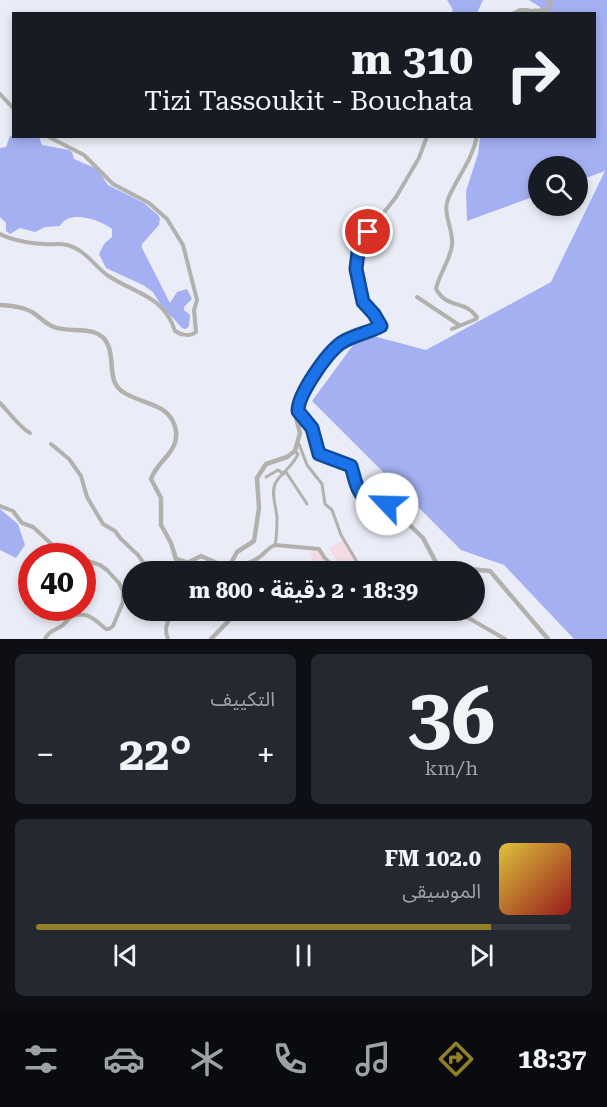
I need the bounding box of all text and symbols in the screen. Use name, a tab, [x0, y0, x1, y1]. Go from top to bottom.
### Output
text: 310 m	[351, 35, 473, 84]
icon: right	[494, 36, 572, 114]
text: Tizi Tassoukit - Bouchata	[144, 85, 473, 117]
map controls	[528, 156, 588, 216]
button: search	[528, 156, 588, 216]
pin	[342, 206, 393, 257]
icon: arrive	[351, 215, 384, 248]
position arrow	[355, 472, 419, 536]
speed limit sign: 40	[18, 543, 96, 621]
text: 18:39 · 2 دقيقة · 800 m	[189, 578, 418, 603]
text: 36	[408, 671, 495, 762]
text: التكييف	[211, 687, 275, 711]
text: 22°	[119, 728, 192, 781]
text: −	[36, 735, 54, 774]
text: +	[257, 735, 275, 774]
text: km/h	[425, 756, 478, 780]
text: 102.0 FM	[384, 846, 481, 871]
text: الموسيقى	[402, 879, 481, 903]
icon: previous	[109, 939, 142, 972]
icon: pause	[287, 939, 320, 972]
icon: next	[465, 939, 498, 972]
icon: filters	[20, 1038, 62, 1080]
icon: car	[103, 1038, 145, 1080]
icon: climate	[186, 1038, 228, 1080]
icon: phone	[269, 1038, 311, 1080]
icon: music	[352, 1038, 394, 1080]
icon: directions	[435, 1038, 477, 1080]
text: 18:37	[518, 1043, 587, 1075]

